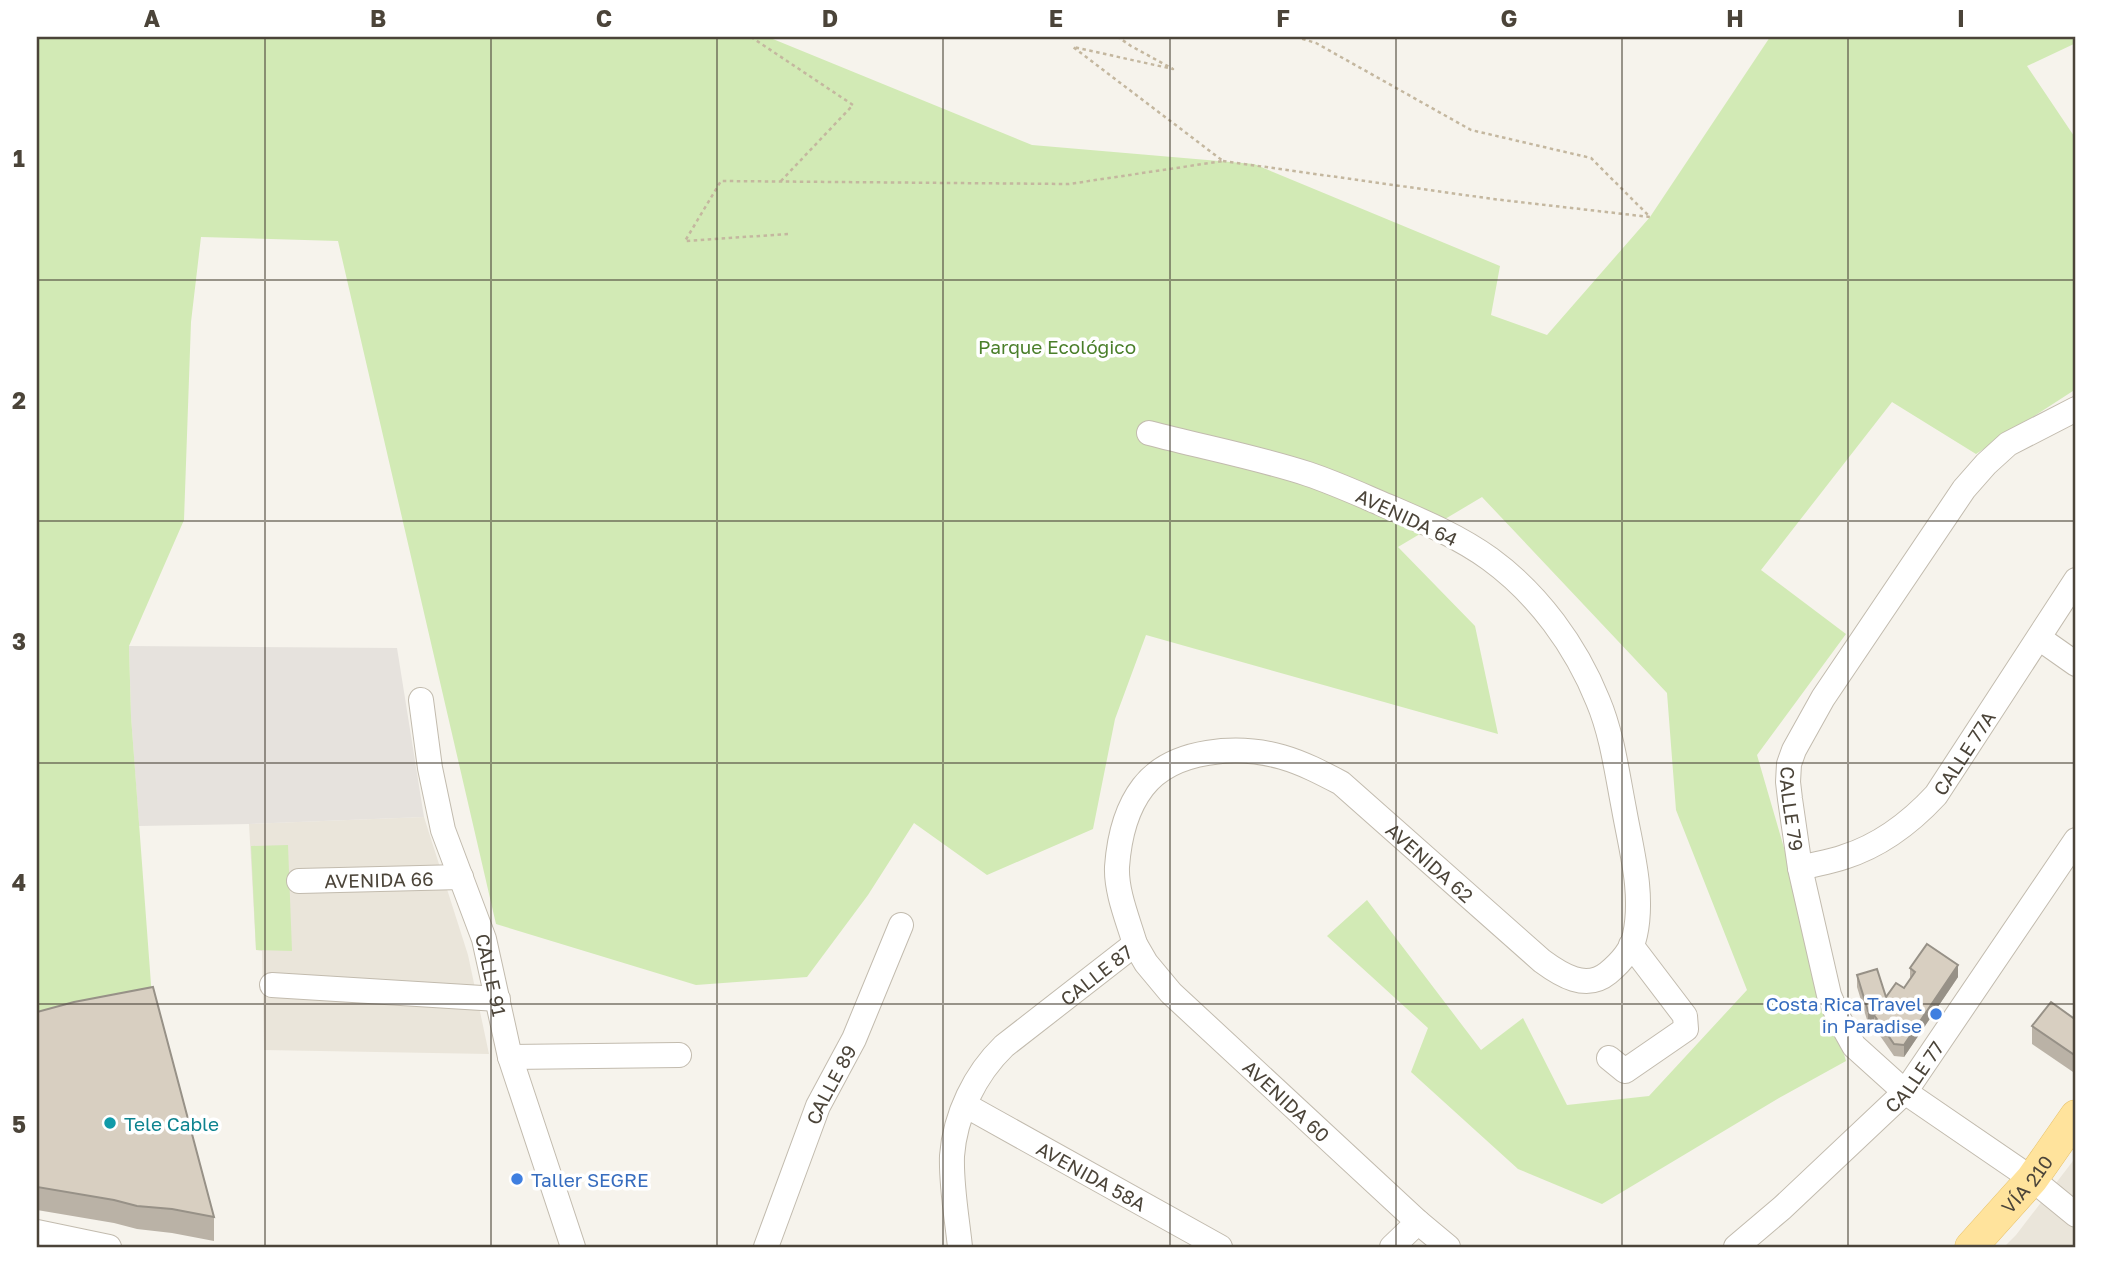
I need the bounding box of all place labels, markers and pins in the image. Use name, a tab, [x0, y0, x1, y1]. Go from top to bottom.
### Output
place label: Costa Rica Travel in Paradise	[1766, 992, 1922, 1037]
marker: Costa Rica Travel in Paradise	[1928, 1006, 1944, 1022]
place label: Tele Cable	[124, 1112, 219, 1135]
marker: Tele Cable	[102, 1115, 118, 1131]
place label: Taller SEGRE	[531, 1168, 649, 1191]
marker: Taller SEGRE	[509, 1171, 525, 1187]

